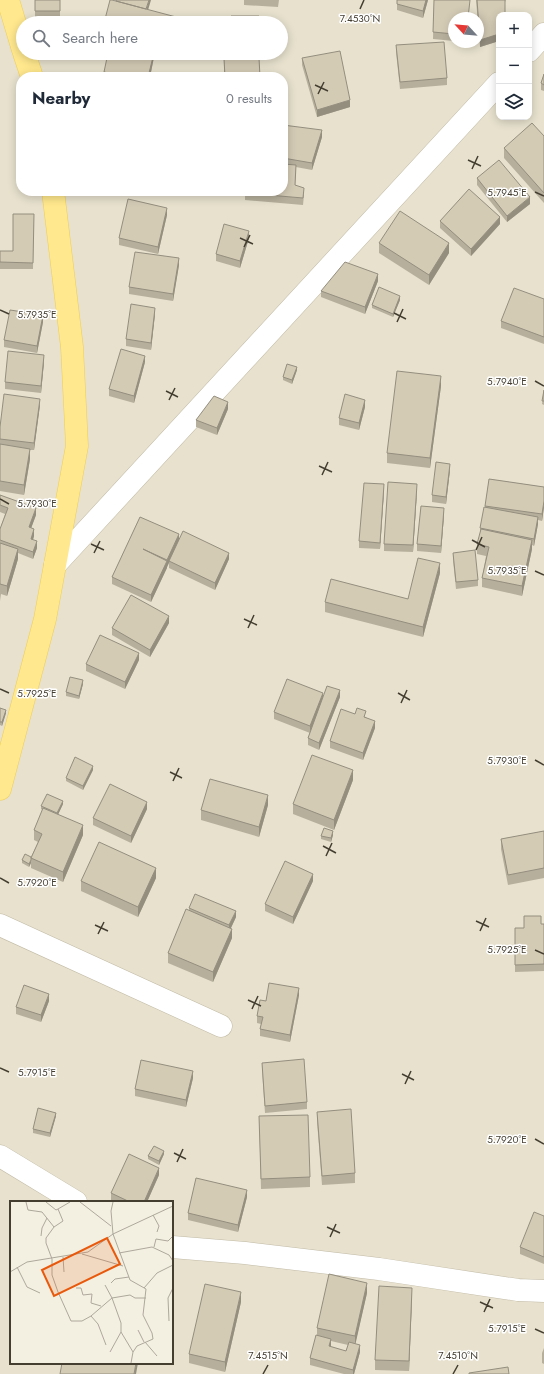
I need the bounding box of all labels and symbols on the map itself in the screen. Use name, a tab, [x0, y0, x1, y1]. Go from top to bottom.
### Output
text: 7.4530°N	[340, 11, 380, 26]
north arrow	[448, 12, 484, 48]
text: 5.7945°E	[487, 185, 527, 200]
text: 5.7935°E	[17, 307, 57, 322]
text: 5.7940°E	[487, 374, 527, 389]
text: 5.7930°E	[17, 496, 57, 511]
text: 5.7935°E	[487, 563, 527, 578]
text: 5.7925°E	[17, 686, 57, 701]
text: 5.7930°E	[487, 753, 527, 768]
text: 5.7920°E	[17, 875, 57, 890]
text: 5.7925°E	[487, 942, 527, 957]
text: 5.7915°E	[18, 1065, 56, 1080]
text: 5.7920°E	[487, 1132, 527, 1147]
inset map	[10, 1201, 173, 1364]
text: 5.7915°E	[488, 1321, 526, 1336]
text: 7.4515°N	[248, 1348, 288, 1363]
text: 7.4510°N	[438, 1348, 478, 1363]

